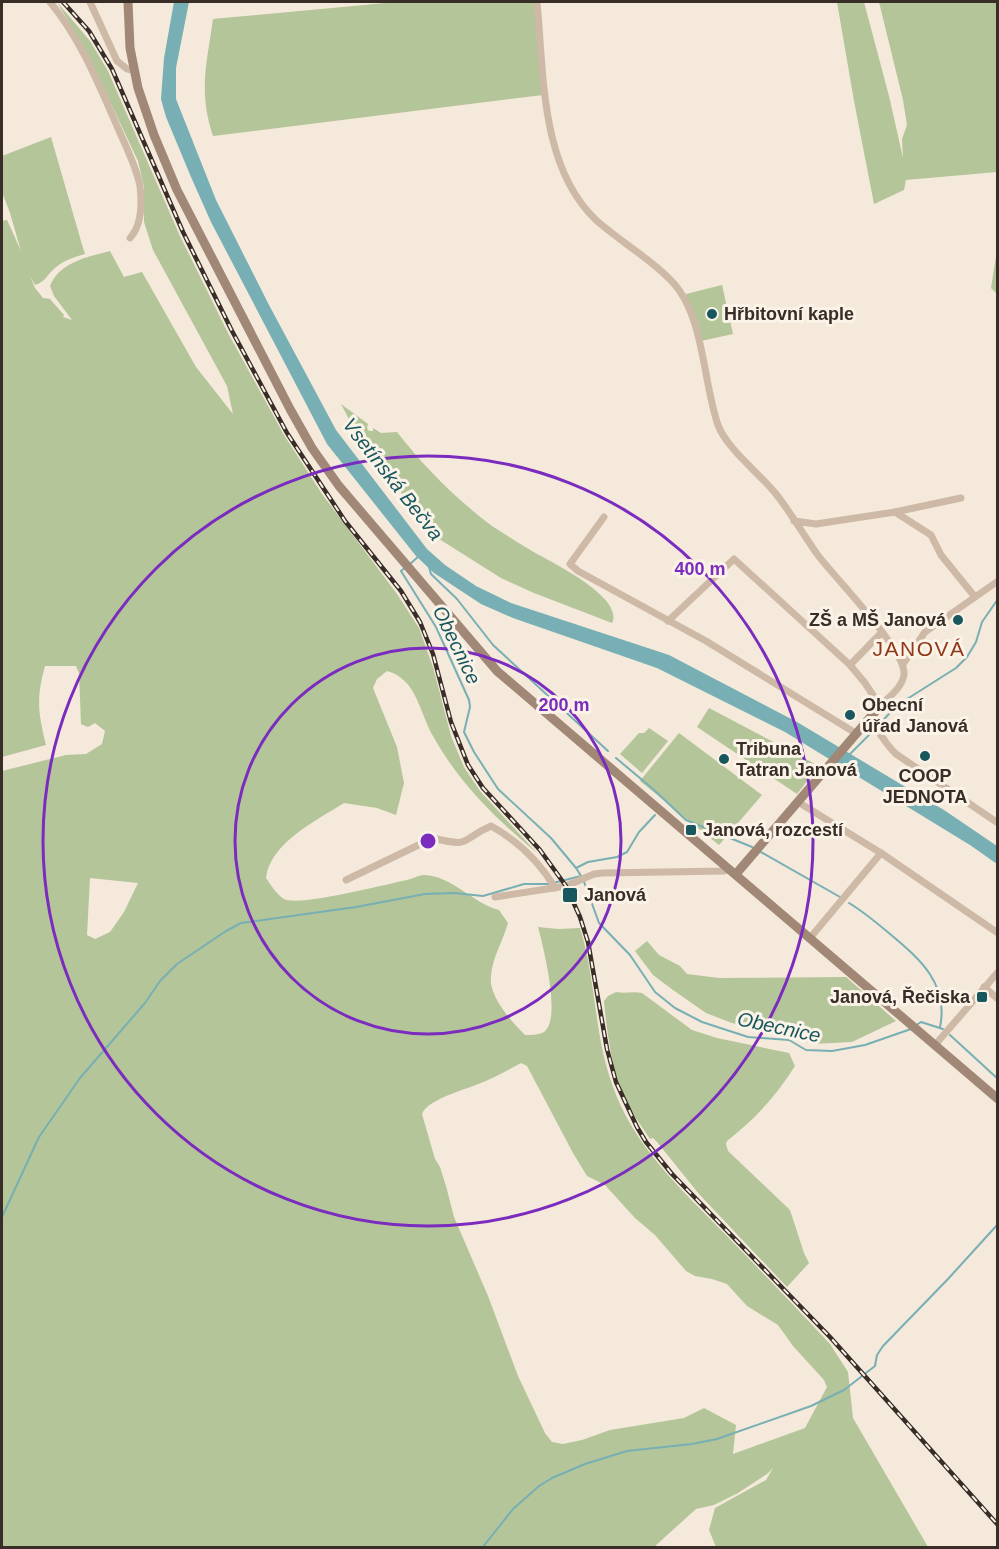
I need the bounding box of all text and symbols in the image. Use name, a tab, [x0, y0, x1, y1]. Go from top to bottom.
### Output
place label: Hřbitovní kaple	[724, 304, 854, 324]
marker: Hřbitovní kaple	[705, 307, 719, 321]
water label: Vsetínská Bečva	[338, 414, 448, 544]
text: 400 m	[674, 559, 726, 579]
water label: Obecnice	[429, 602, 485, 688]
place label: ZŠ a MŠ Janová	[809, 609, 947, 630]
marker: ZŠ a MŠ Janová	[951, 613, 965, 627]
district label: JANOVÁ	[872, 637, 966, 660]
text: 200 m	[538, 695, 590, 715]
place label: Obecní úřad Janová	[862, 695, 969, 736]
marker: Obecní úřad Janová	[843, 708, 857, 722]
place label: Tribuna Tatran Janová	[736, 739, 858, 780]
marker: COOP JEDNOTA	[918, 749, 932, 763]
marker: Tribuna Tatran Janová	[717, 752, 731, 766]
place label: COOP JEDNOTA	[883, 766, 967, 807]
place label: Janová, rozcestí	[703, 820, 844, 840]
marker: Janová, rozcestí	[684, 823, 698, 837]
centre of rings	[418, 831, 438, 851]
place label: Janová	[584, 885, 647, 905]
marker: Janová	[561, 886, 579, 904]
place label: Janová, Řečiska	[830, 986, 971, 1007]
marker: Janová, Řečiska	[975, 990, 989, 1004]
water label: Obecnice	[735, 1007, 823, 1047]

